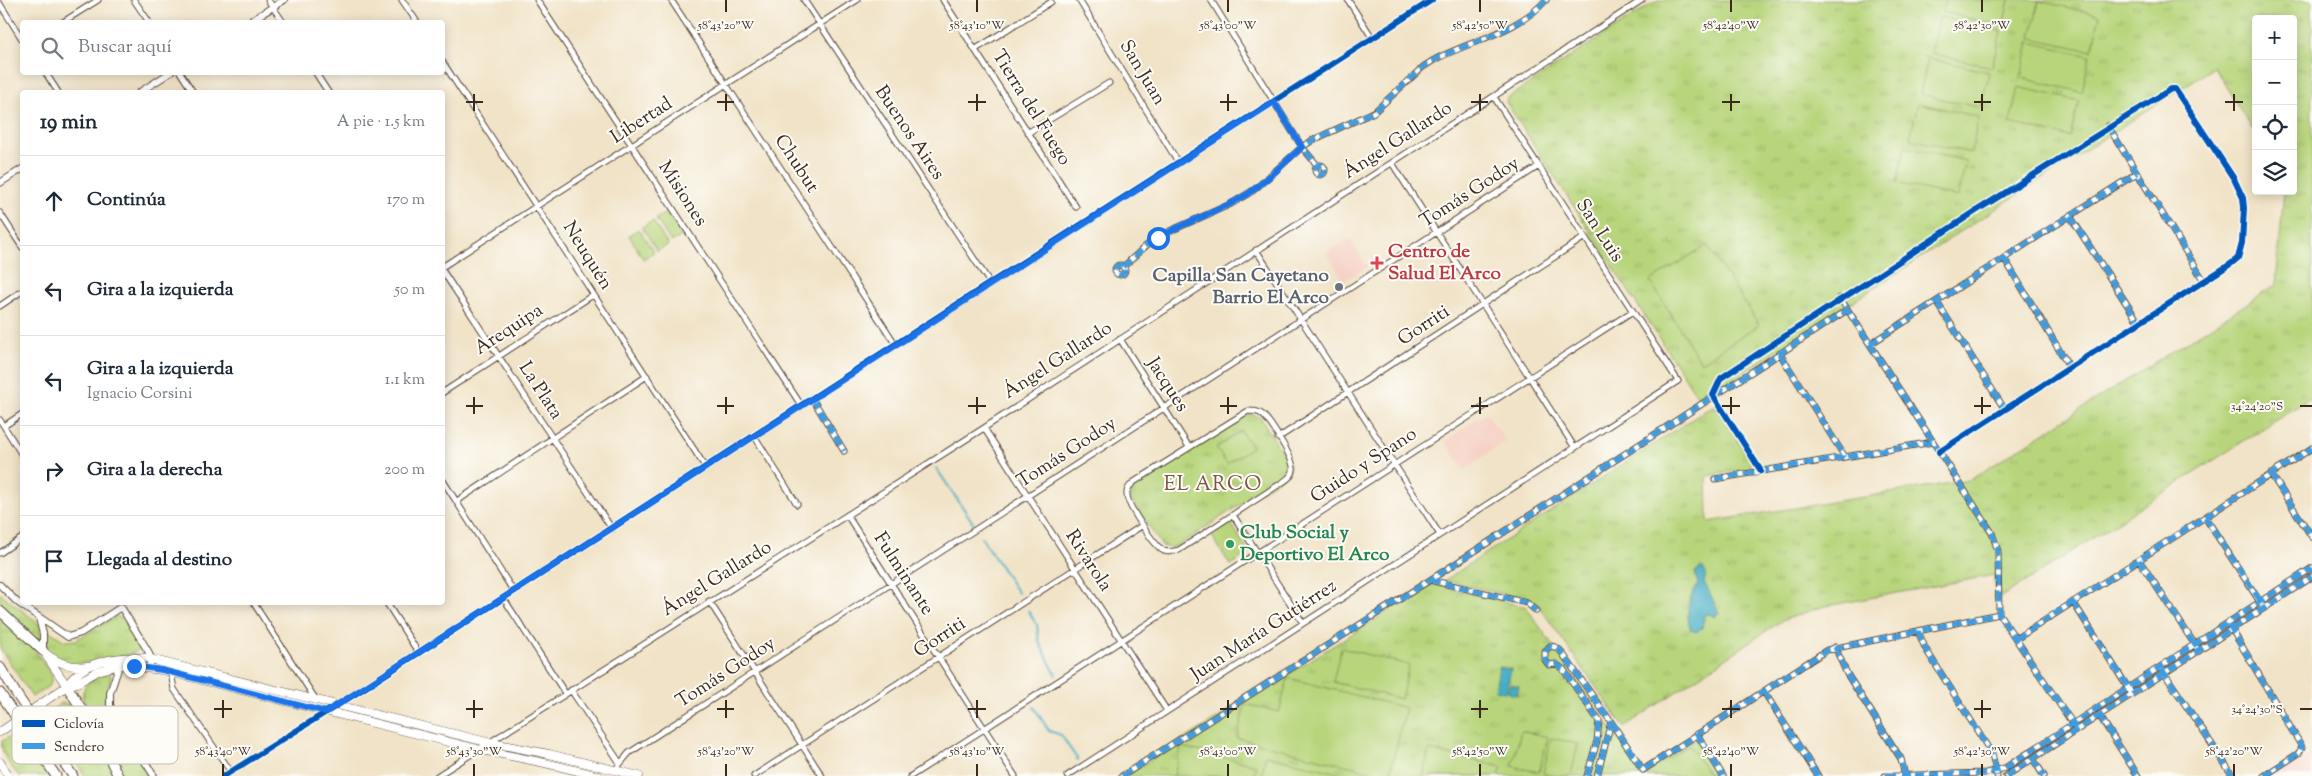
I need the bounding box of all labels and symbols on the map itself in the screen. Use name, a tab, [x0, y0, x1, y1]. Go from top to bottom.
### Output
text: 58°43'20"W	[697, 17, 755, 35]
text: 58°43'10"W	[949, 17, 1005, 35]
text: 58°43'00"W	[1199, 17, 1257, 35]
text: 58°42'50"W	[1451, 17, 1508, 35]
text: 58°42'40"W	[1702, 17, 1760, 35]
text: 58°42'30"W	[1953, 17, 2011, 35]
street label: San Juan	[1112, 35, 1172, 111]
street label: Tierra del Fuego	[985, 45, 1077, 171]
street label: Buenos Aires	[867, 80, 951, 186]
street label: Libertad	[606, 91, 678, 151]
street label: Ángel Gallardo	[1338, 96, 1458, 186]
street label: Chubut	[767, 129, 825, 199]
street label: Tomás Godoy	[1415, 150, 1526, 235]
street label: Misiones	[651, 156, 713, 232]
street label: San Luis	[1568, 194, 1630, 268]
street label: Neuquén	[555, 217, 619, 295]
route start	[1147, 227, 1170, 250]
place label: Centro de Salud El Arco	[1388, 239, 1502, 288]
marker: Centro de Salud El Arco	[1370, 256, 1384, 270]
place label: Capilla San Cayetano Barrio El Arco	[1153, 263, 1330, 312]
marker: Capilla San Cayetano Barrio El Arco	[1333, 281, 1345, 293]
street label: Arequipa	[469, 298, 549, 362]
street label: Gorriti	[1393, 299, 1455, 353]
street label: Ángel Gallardo	[998, 316, 1118, 406]
street label: Jacques	[1139, 352, 1195, 418]
street label: La Plata	[511, 357, 569, 425]
text: 34°24'20"S	[2231, 398, 2283, 416]
street label: Tomás Godoy	[1012, 410, 1123, 495]
street label: Guido y Spano	[1305, 421, 1423, 511]
district label: EL ARCO	[1164, 471, 1262, 500]
place label: Club Social y Deportivo El Arco	[1240, 520, 1390, 569]
street label: Rivarola	[1058, 525, 1118, 597]
street label: Fulminante	[866, 527, 940, 621]
street label: Ángel Gallardo	[657, 534, 777, 624]
marker: Club Social y Deportivo El Arco	[1224, 538, 1236, 550]
street label: Juan María Gutiérrez	[1185, 574, 1342, 689]
street label: Gorriti	[909, 611, 971, 665]
street label: Tomás Godoy	[671, 630, 782, 715]
route end	[123, 655, 146, 678]
text: 34°24'30"S	[2231, 701, 2283, 719]
legend	[12, 706, 178, 764]
text: Ciclovía	[54, 715, 105, 735]
text: Sendero	[54, 738, 105, 758]
text: 58°43'40"W	[194, 743, 251, 761]
text: 58°43'30"W	[445, 743, 502, 761]
text: 58°43'20"W	[697, 743, 755, 761]
text: 58°43'10"W	[949, 743, 1005, 761]
text: 58°43'00"W	[1199, 743, 1257, 761]
text: 58°42'50"W	[1451, 743, 1508, 761]
text: 58°42'40"W	[1702, 743, 1760, 761]
text: 58°42'30"W	[1953, 743, 2011, 761]
text: 58°42'20"W	[2205, 743, 2263, 761]

